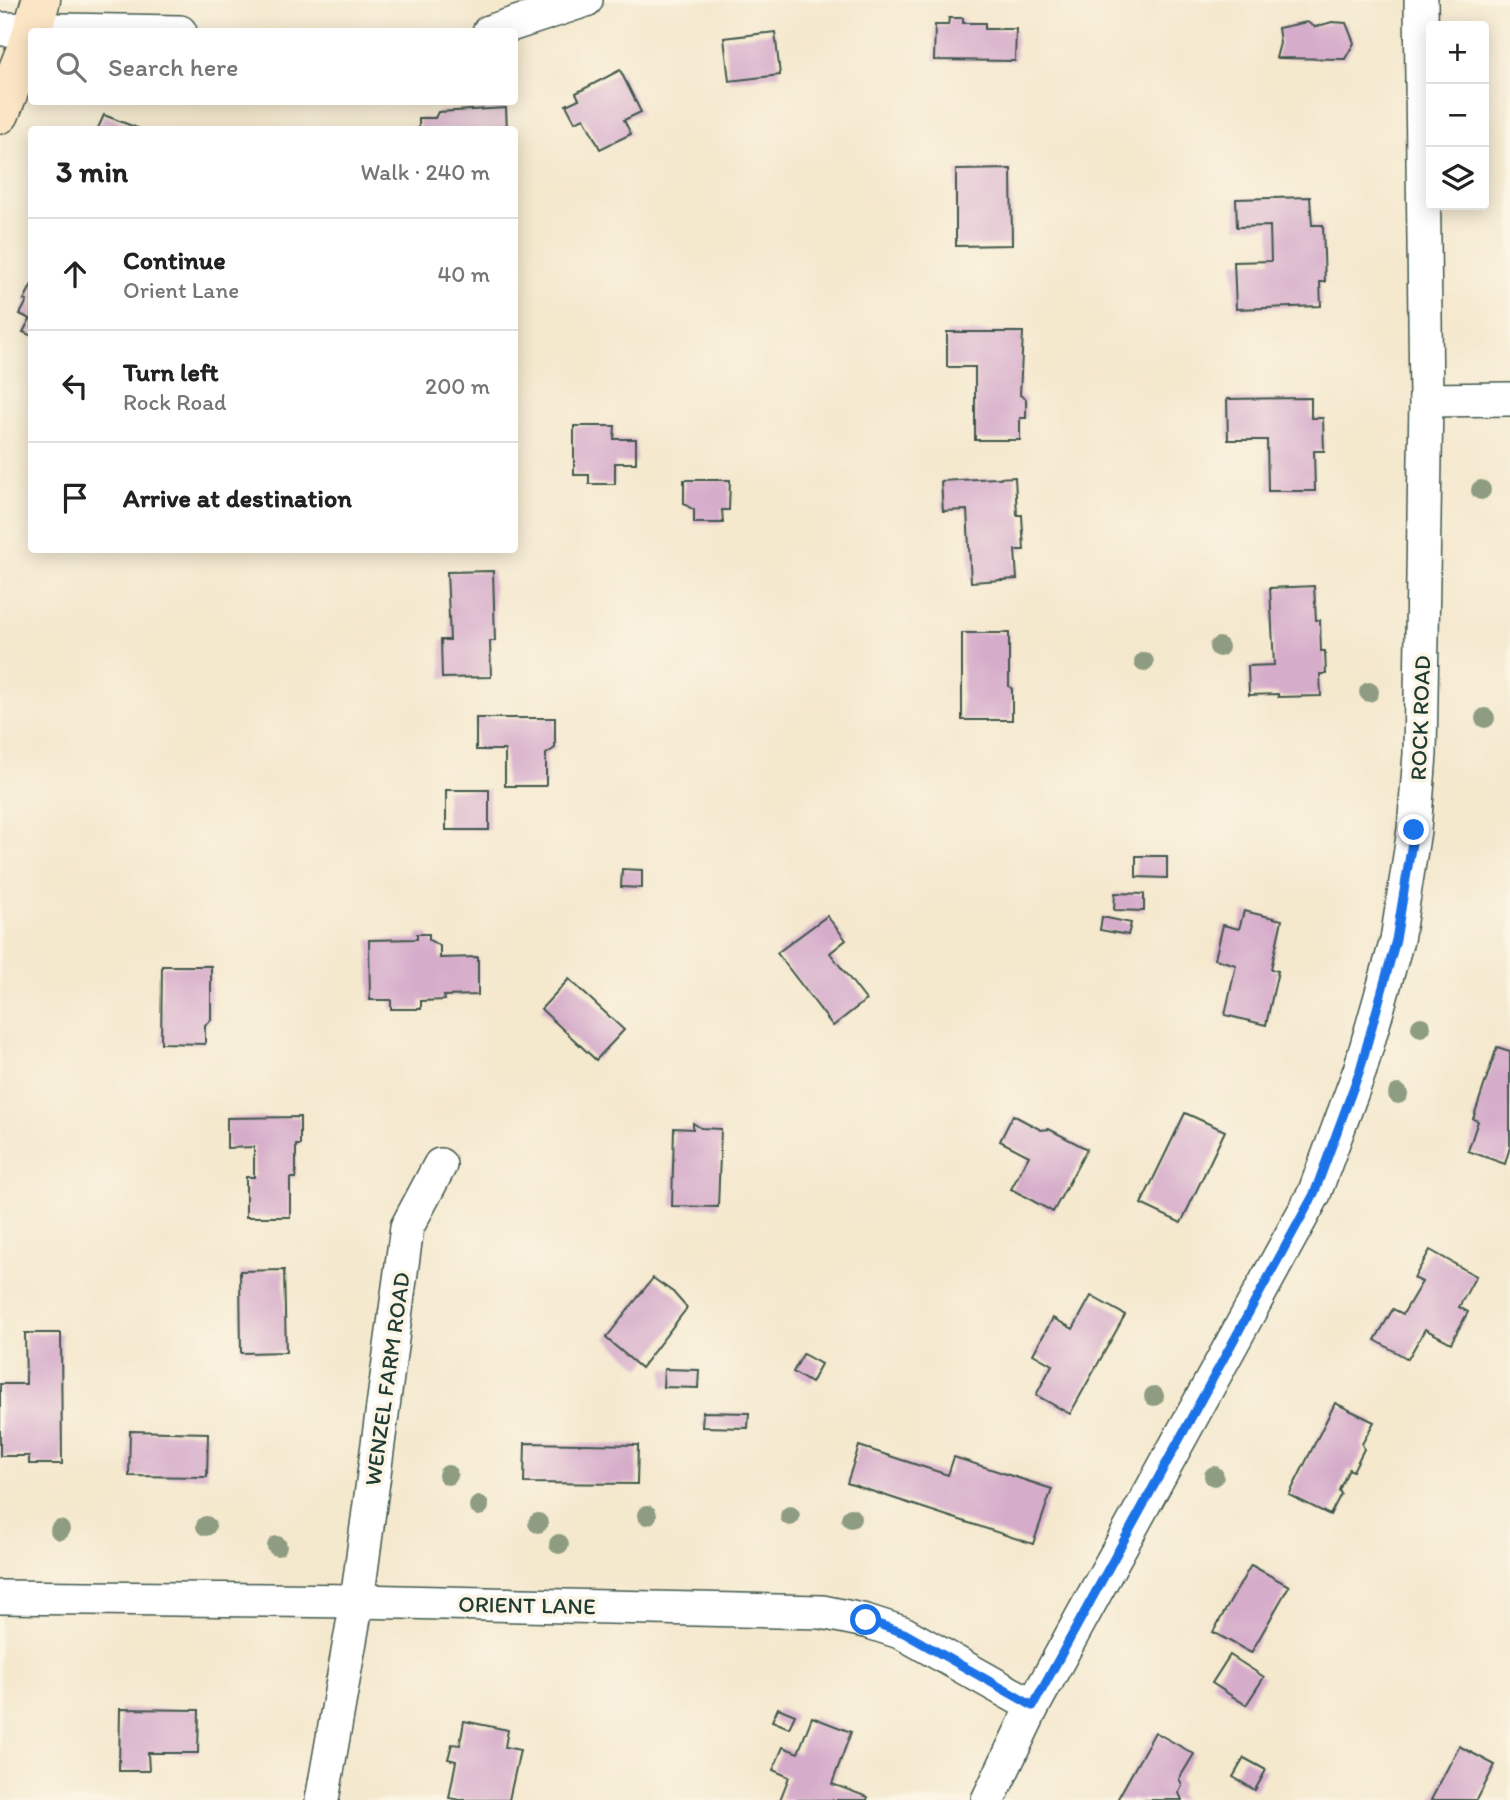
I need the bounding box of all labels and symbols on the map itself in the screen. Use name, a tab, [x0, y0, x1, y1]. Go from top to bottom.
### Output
street label: ROCK ROAD	[1404, 655, 1436, 781]
route end	[1398, 814, 1429, 845]
street label: WENZEL FARM ROAD	[358, 1270, 416, 1488]
street label: ORIENT LANE	[458, 1590, 596, 1620]
route start	[850, 1604, 881, 1635]

